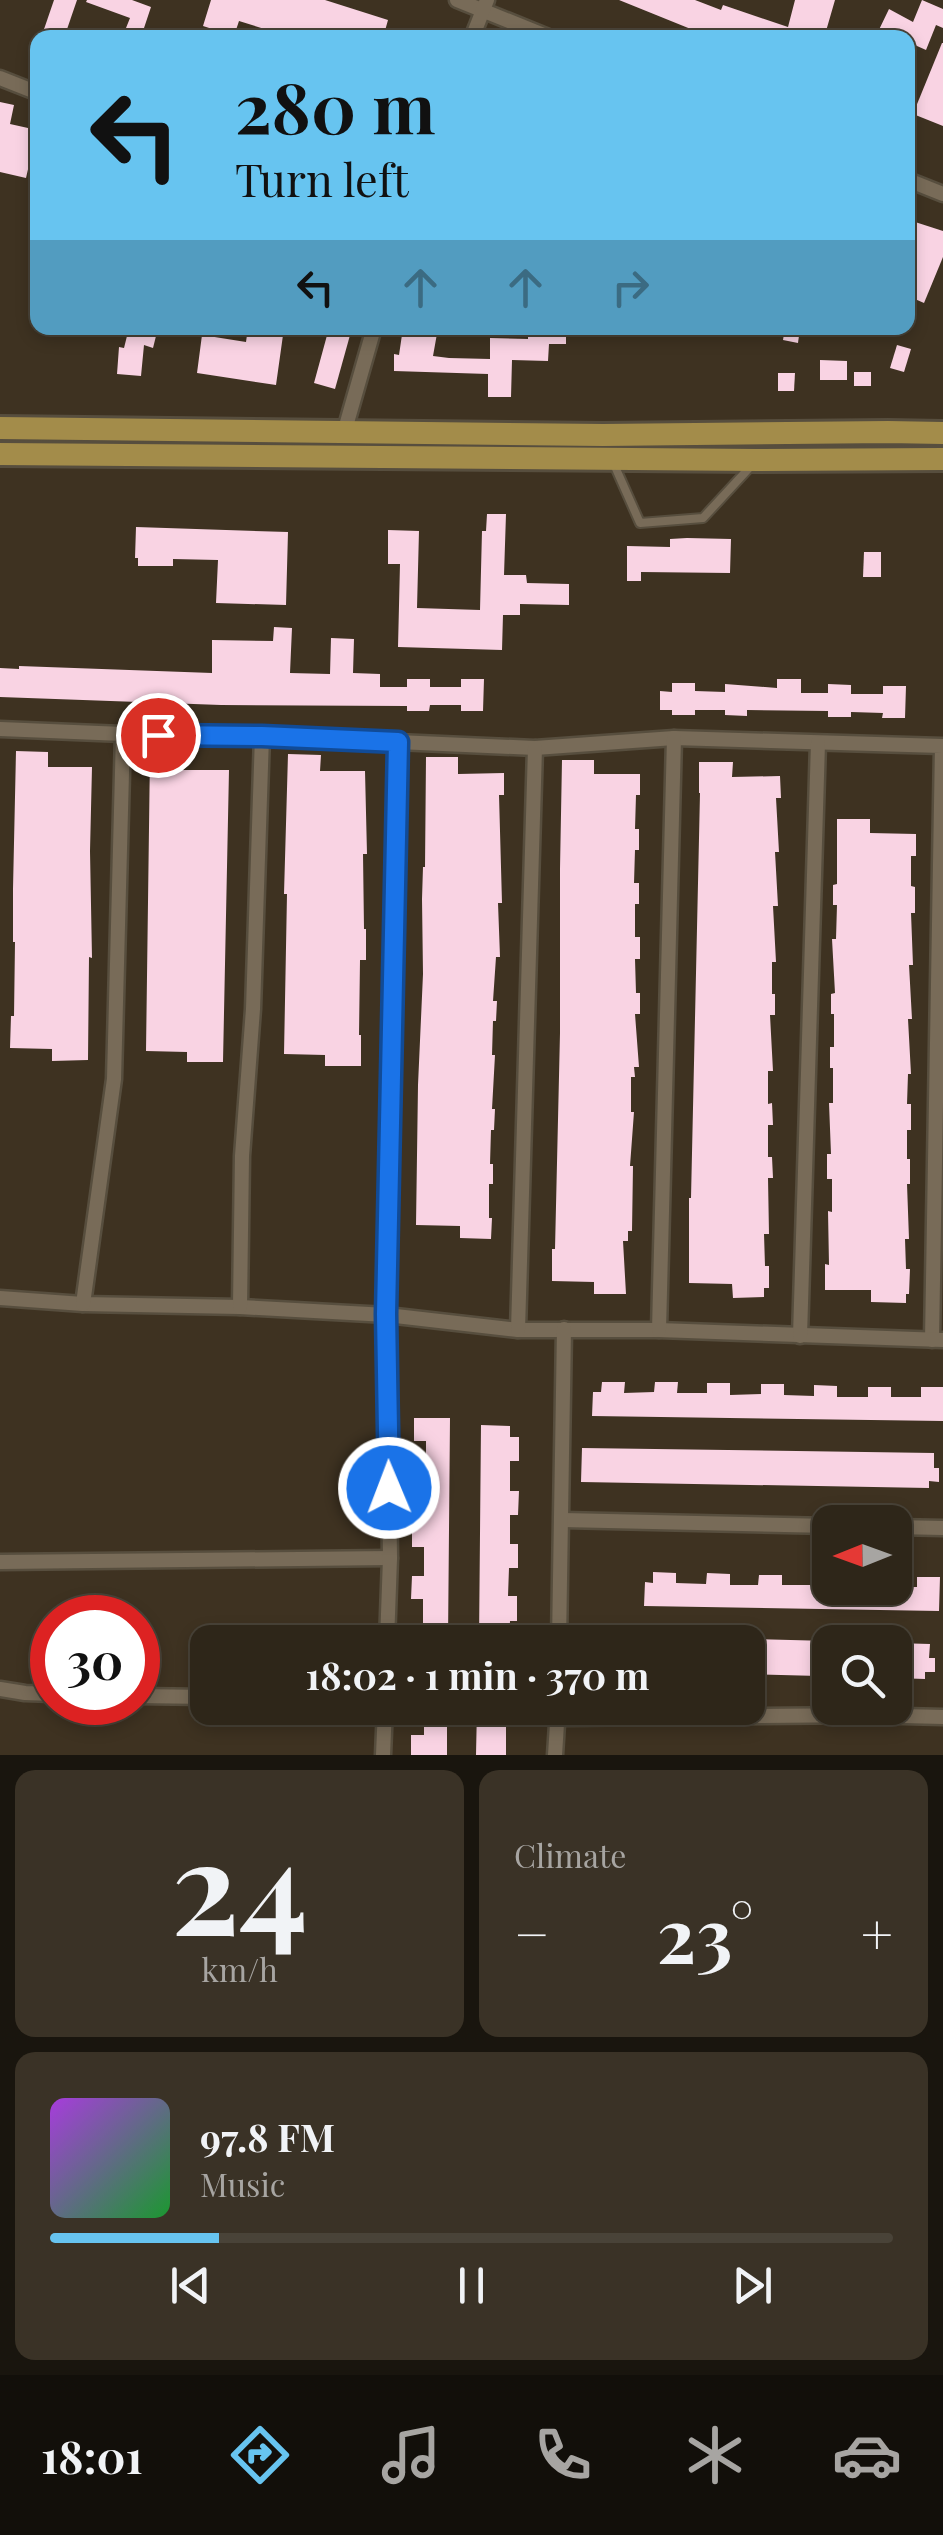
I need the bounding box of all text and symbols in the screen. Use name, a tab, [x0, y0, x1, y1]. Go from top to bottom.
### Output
text: 280 m	[235, 58, 436, 152]
icon: left	[70, 70, 200, 200]
text: Turn left	[235, 148, 409, 208]
icon: left	[288, 260, 343, 315]
icon: ahead	[393, 260, 448, 315]
icon: ahead	[498, 260, 553, 315]
icon: right	[603, 260, 658, 315]
pin	[116, 693, 201, 778]
icon: arrive	[131, 708, 186, 763]
position arrow	[337, 1436, 441, 1540]
north arrow	[812, 1505, 912, 1605]
map controls	[812, 1505, 912, 1725]
speed limit sign: 30	[30, 1595, 160, 1725]
button: search	[812, 1625, 912, 1725]
text: 18:02 · 1 min · 370 m	[306, 1649, 649, 1700]
text: 24	[171, 1795, 308, 1969]
text: Climate	[514, 1833, 626, 1876]
text: 23°	[657, 1882, 754, 1982]
text: −	[514, 1895, 550, 1969]
text: +	[861, 1895, 893, 1969]
text: km/h	[201, 1947, 278, 1990]
text: 97.8 FM	[200, 2111, 335, 2162]
text: Music	[200, 2162, 285, 2205]
icon: previous	[163, 2258, 218, 2313]
icon: pause	[444, 2258, 499, 2313]
icon: next	[725, 2258, 780, 2313]
icon: directions	[225, 2420, 295, 2490]
icon: music	[376, 2420, 446, 2490]
icon: phone	[528, 2420, 598, 2490]
icon: climate	[680, 2420, 750, 2490]
icon: car	[832, 2420, 902, 2490]
text: 18:01	[41, 2425, 143, 2485]

